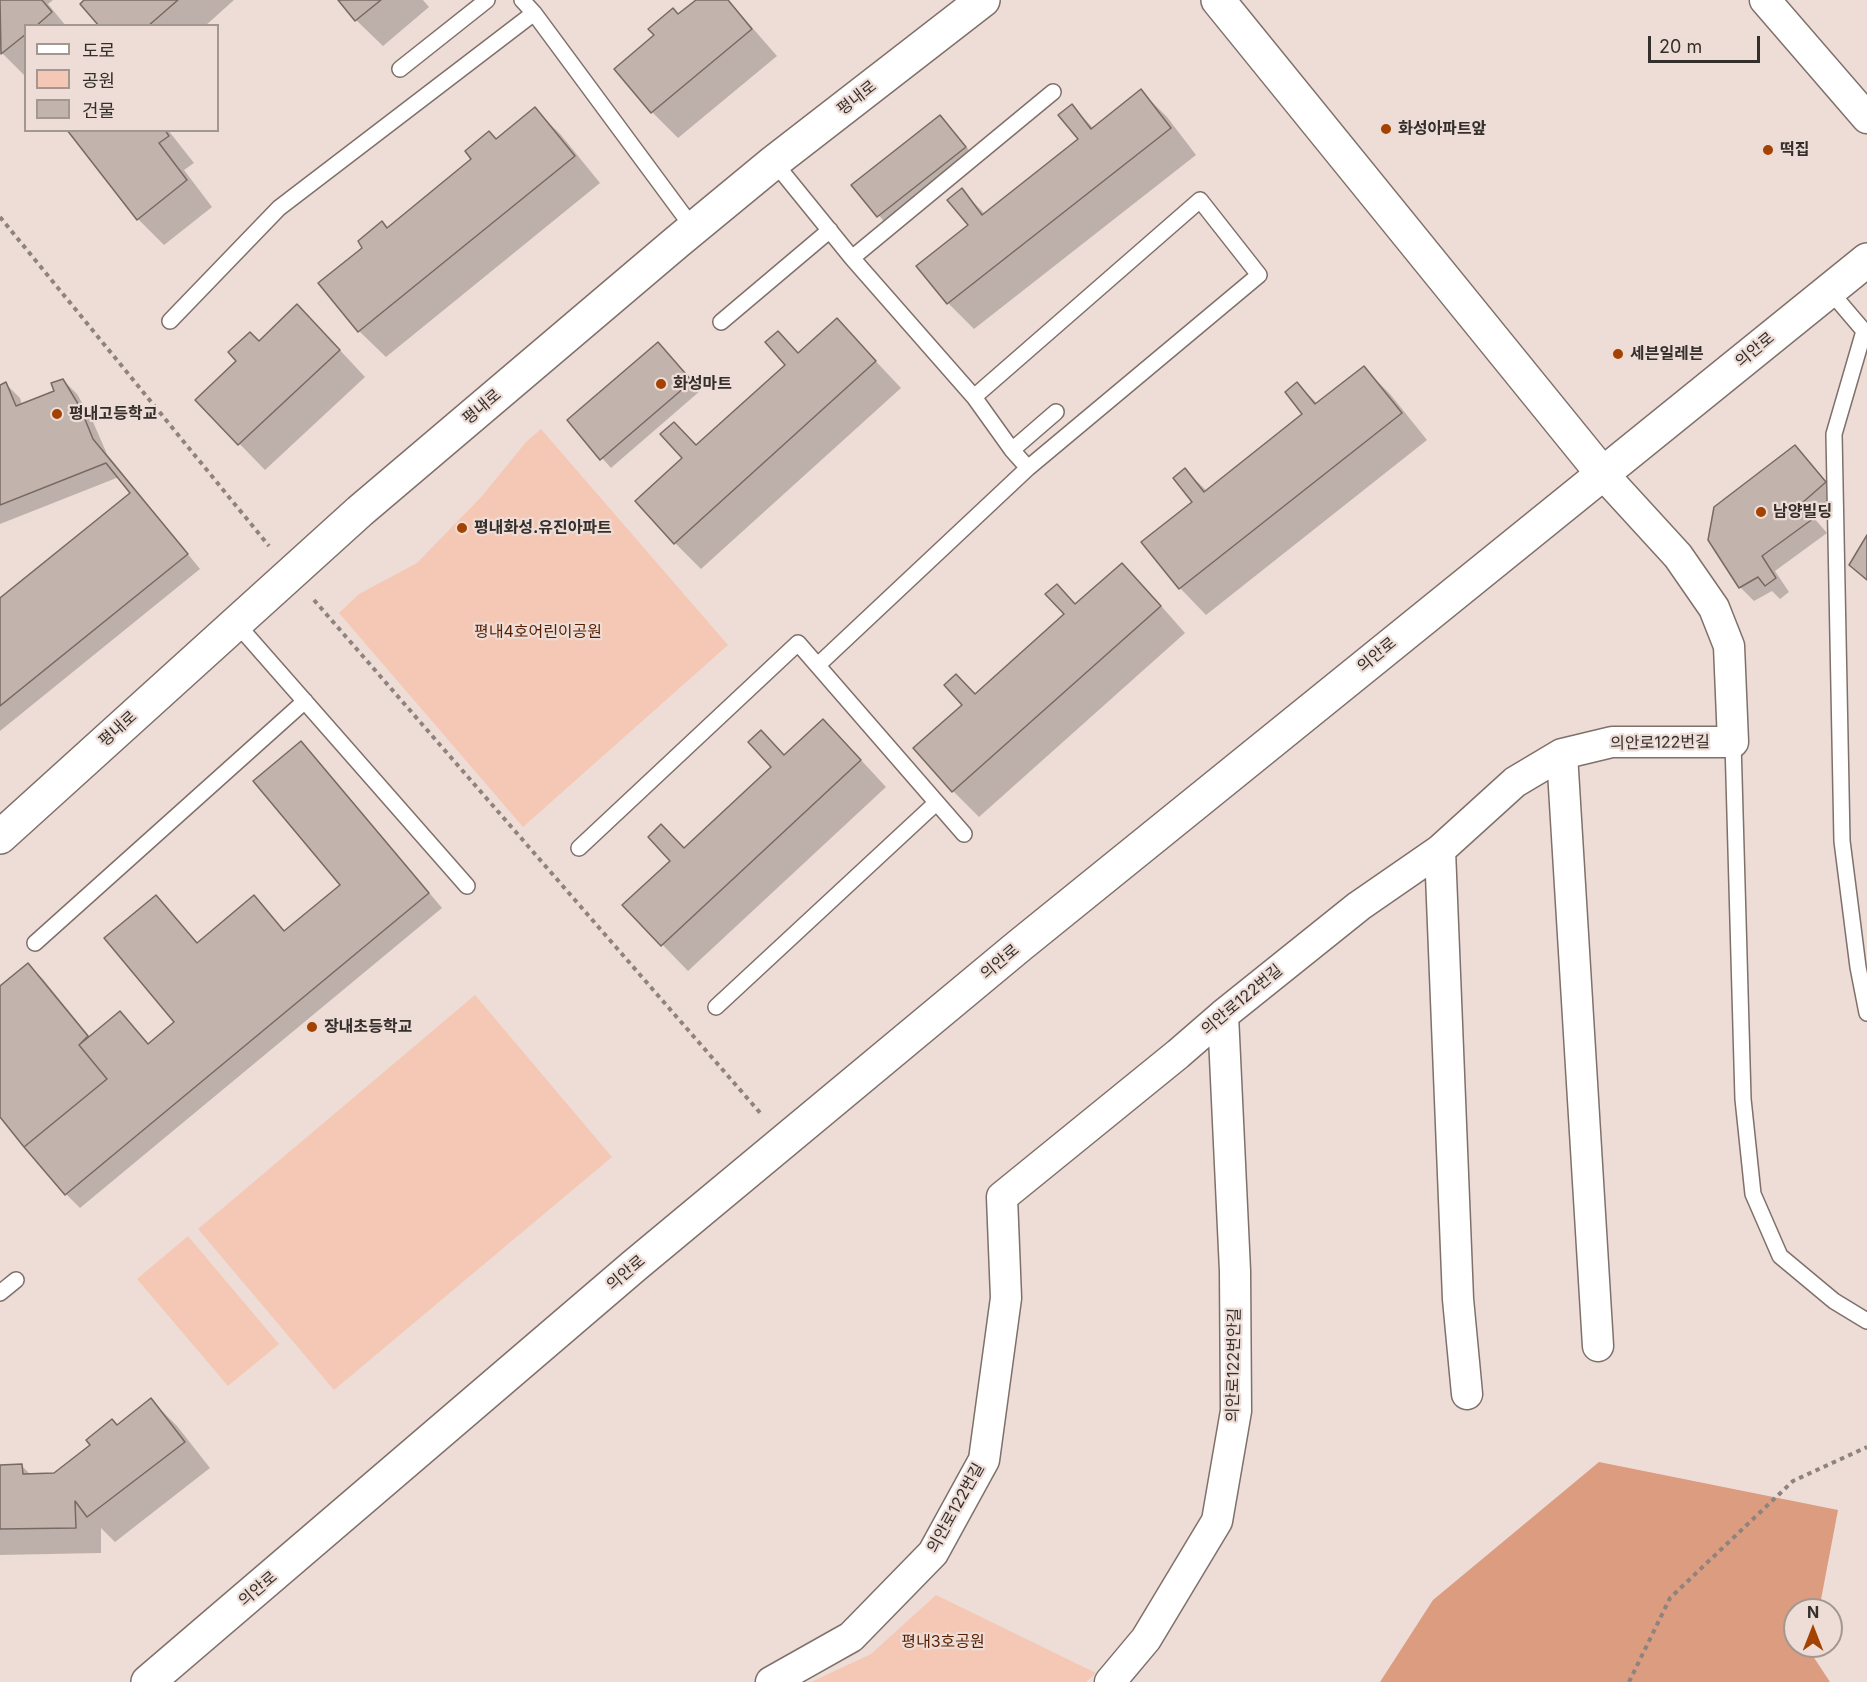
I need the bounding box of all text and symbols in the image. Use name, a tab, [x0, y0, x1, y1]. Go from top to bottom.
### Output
legend	[24, 24, 219, 132]
scale bar	[1651, 24, 1764, 62]
text: 20 m	[1659, 36, 1702, 57]
text: 도로	[82, 40, 115, 61]
text: 공원	[82, 70, 115, 91]
street label: 평내로	[834, 77, 880, 119]
text: 건물	[82, 100, 115, 121]
place label: 화성아파트앞	[1398, 119, 1486, 139]
marker: 화성아파트앞	[1379, 122, 1393, 136]
place label: 떡집	[1780, 140, 1809, 160]
marker: 떡집	[1761, 143, 1775, 157]
street label: 의안로	[1732, 329, 1778, 371]
place label: 세븐일레븐	[1630, 344, 1704, 364]
marker: 세븐일레븐	[1611, 347, 1625, 361]
place label: 화성마트	[673, 374, 732, 394]
marker: 화성마트	[654, 377, 668, 391]
street label: 평내로	[459, 385, 505, 429]
place label: 평내고등학교	[69, 404, 157, 424]
marker: 평내고등학교	[50, 407, 64, 421]
place label: 남양빌딩	[1773, 502, 1832, 522]
marker: 남양빌딩	[1754, 505, 1768, 519]
place label: 평내화성.유진아파트	[474, 518, 612, 538]
marker: 평내화성.유진아파트	[455, 521, 469, 535]
park label: 평내4호어린이공원	[474, 622, 602, 642]
street label: 의안로	[1354, 634, 1400, 676]
street label: 평내로	[95, 707, 141, 751]
street label: 의안로122번길	[1610, 733, 1710, 753]
street label: 의안로	[977, 940, 1023, 984]
street label: 의안로122번길	[1198, 961, 1286, 1039]
place label: 장내초등학교	[324, 1017, 412, 1037]
marker: 장내초등학교	[305, 1020, 319, 1034]
street label: 의안로	[603, 1251, 649, 1295]
street label: 의안로122번안길	[1223, 1308, 1245, 1422]
street label: 의안로122번길	[923, 1460, 989, 1556]
street label: 의안로	[235, 1567, 281, 1611]
north arrow	[1783, 1598, 1843, 1658]
text: N	[1807, 1602, 1819, 1622]
park label: 평내3호공원	[901, 1632, 985, 1652]

